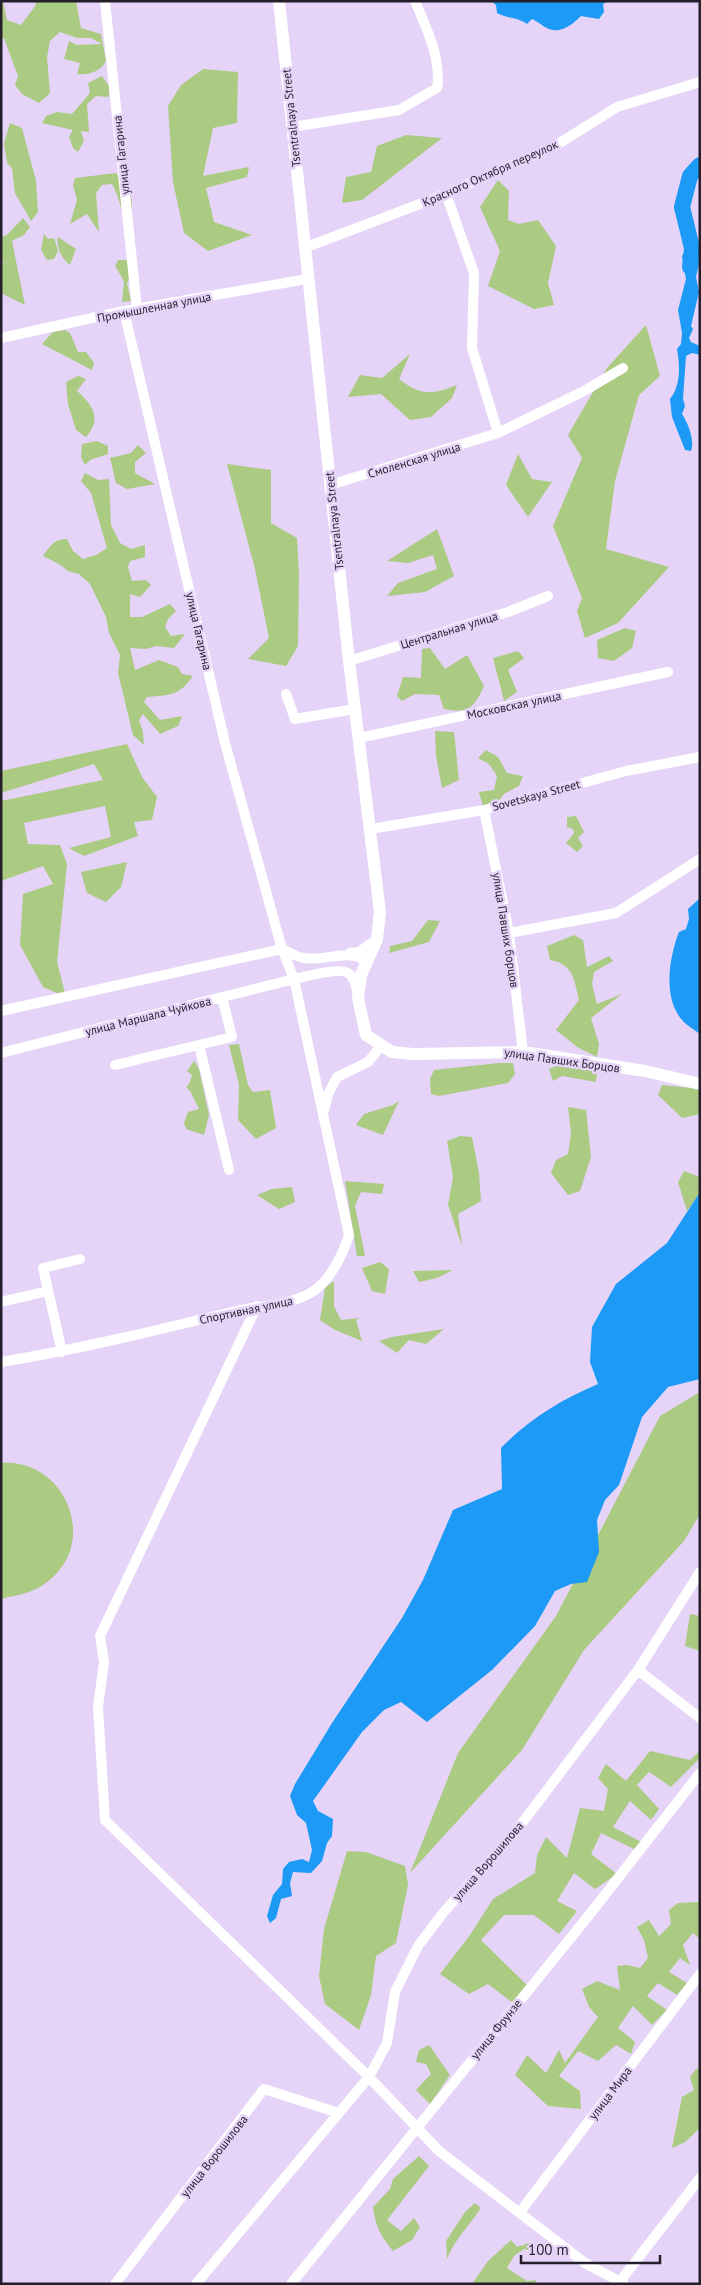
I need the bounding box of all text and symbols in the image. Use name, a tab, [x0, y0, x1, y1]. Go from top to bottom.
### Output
street label: Tsentralnaya Street	[278, 68, 304, 168]
street label: улица Гагарина	[109, 115, 133, 195]
street label: Красного Октября переулок	[420, 136, 560, 210]
street label: Промышленная улица	[96, 289, 212, 325]
street label: Смоленская улица	[366, 439, 462, 481]
street label: Tsentralnaya Street	[321, 471, 347, 571]
street label: улица Гагарина	[183, 591, 215, 671]
street label: Центральная улица	[398, 608, 500, 652]
street label: Московская улица	[466, 688, 563, 722]
street label: Sovetskaya Street	[490, 776, 582, 814]
street label: улица Павших борцов	[489, 871, 523, 989]
street label: улица Маршала Чуйкова	[84, 993, 212, 1039]
street label: улица Павших Борцов	[503, 1044, 621, 1076]
street label: Спортивная улица	[198, 1293, 294, 1327]
street label: улица Ворошилова	[450, 1818, 526, 1904]
street label: улица Фрунзе	[467, 1996, 525, 2062]
street label: улица Мира	[585, 2064, 635, 2122]
street label: улица Ворошилова	[177, 2112, 251, 2200]
scale bar	[521, 2232, 660, 2264]
text: 100 m	[528, 2240, 569, 2259]

